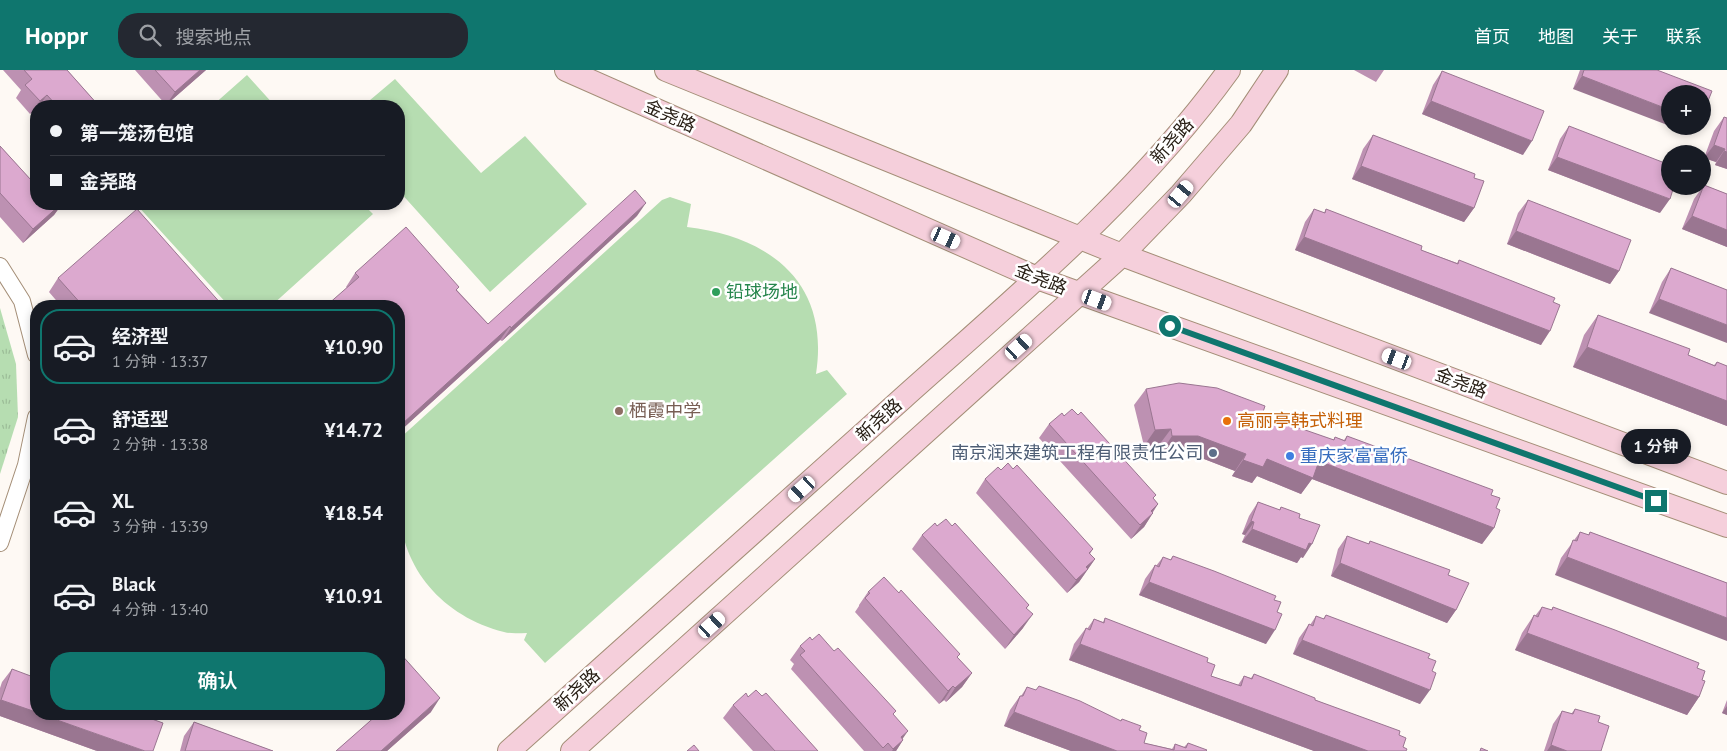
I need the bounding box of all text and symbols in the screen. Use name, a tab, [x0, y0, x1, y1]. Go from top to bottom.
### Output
search box	[118, 13, 468, 58]
text: Hoppr	[25, 20, 88, 51]
icon: search	[136, 21, 164, 49]
text: 搜索地点	[176, 25, 252, 49]
text: 首页	[1474, 25, 1510, 48]
text: 地图	[1538, 25, 1574, 48]
text: 关于	[1602, 25, 1638, 48]
text: 联系	[1666, 25, 1702, 48]
map controls	[1661, 85, 1711, 195]
button: +	[1661, 85, 1711, 135]
street label: 金尧路	[641, 94, 700, 137]
street label: 新尧路	[1145, 113, 1198, 168]
text: 第一笼汤包馆	[80, 121, 194, 145]
button: −	[1661, 145, 1711, 195]
text: 金尧路	[80, 169, 137, 193]
car	[1165, 178, 1196, 210]
car	[929, 225, 962, 251]
street label: 金尧路	[1012, 258, 1071, 299]
place label: 铅球场地	[726, 280, 798, 303]
marker: 铅球场地	[710, 286, 722, 298]
car	[1080, 288, 1113, 312]
route start	[1159, 315, 1181, 337]
icon: car	[52, 324, 97, 369]
text: 经济型	[112, 324, 169, 348]
car	[1002, 331, 1035, 363]
text: ¥10.90	[324, 335, 383, 359]
car	[1380, 347, 1413, 371]
text: 1 分钟 · 13:37	[112, 351, 208, 371]
street label: 金尧路	[1432, 362, 1491, 403]
street label: 新尧路	[851, 393, 906, 446]
place label: 栖霞中学	[629, 399, 701, 422]
marker: 栖霞中学	[613, 405, 625, 417]
icon: car	[52, 407, 97, 452]
text: 舒适型	[112, 407, 169, 431]
place label: 高丽亭韩式料理	[1237, 409, 1363, 432]
marker: 高丽亭韩式料理	[1221, 415, 1233, 427]
text: ¥14.72	[324, 418, 383, 442]
callout: 1 分钟	[1621, 428, 1691, 464]
text: 2 分钟 · 13:38	[112, 434, 208, 454]
text: 1 分钟	[1633, 436, 1679, 456]
place label: 南京润来建筑工程有限责任公司	[951, 441, 1203, 464]
place label: 重庆家富富侨	[1300, 444, 1408, 467]
marker: 南京润来建筑工程有限责任公司	[1207, 447, 1219, 459]
marker: 重庆家富富侨	[1284, 450, 1296, 462]
car	[785, 473, 818, 505]
text: XL	[112, 489, 134, 513]
icon: car	[52, 490, 97, 535]
route end	[1645, 490, 1667, 512]
text: ¥18.54	[324, 501, 383, 525]
text: 3 分钟 · 13:39	[112, 516, 208, 536]
text: Black	[112, 572, 156, 596]
icon: car	[52, 573, 97, 618]
text: ¥10.91	[324, 584, 383, 608]
text: 4 分钟 · 13:40	[112, 599, 208, 619]
car	[695, 609, 728, 641]
button: 确认	[50, 652, 385, 710]
street label: 新尧路	[549, 663, 604, 716]

